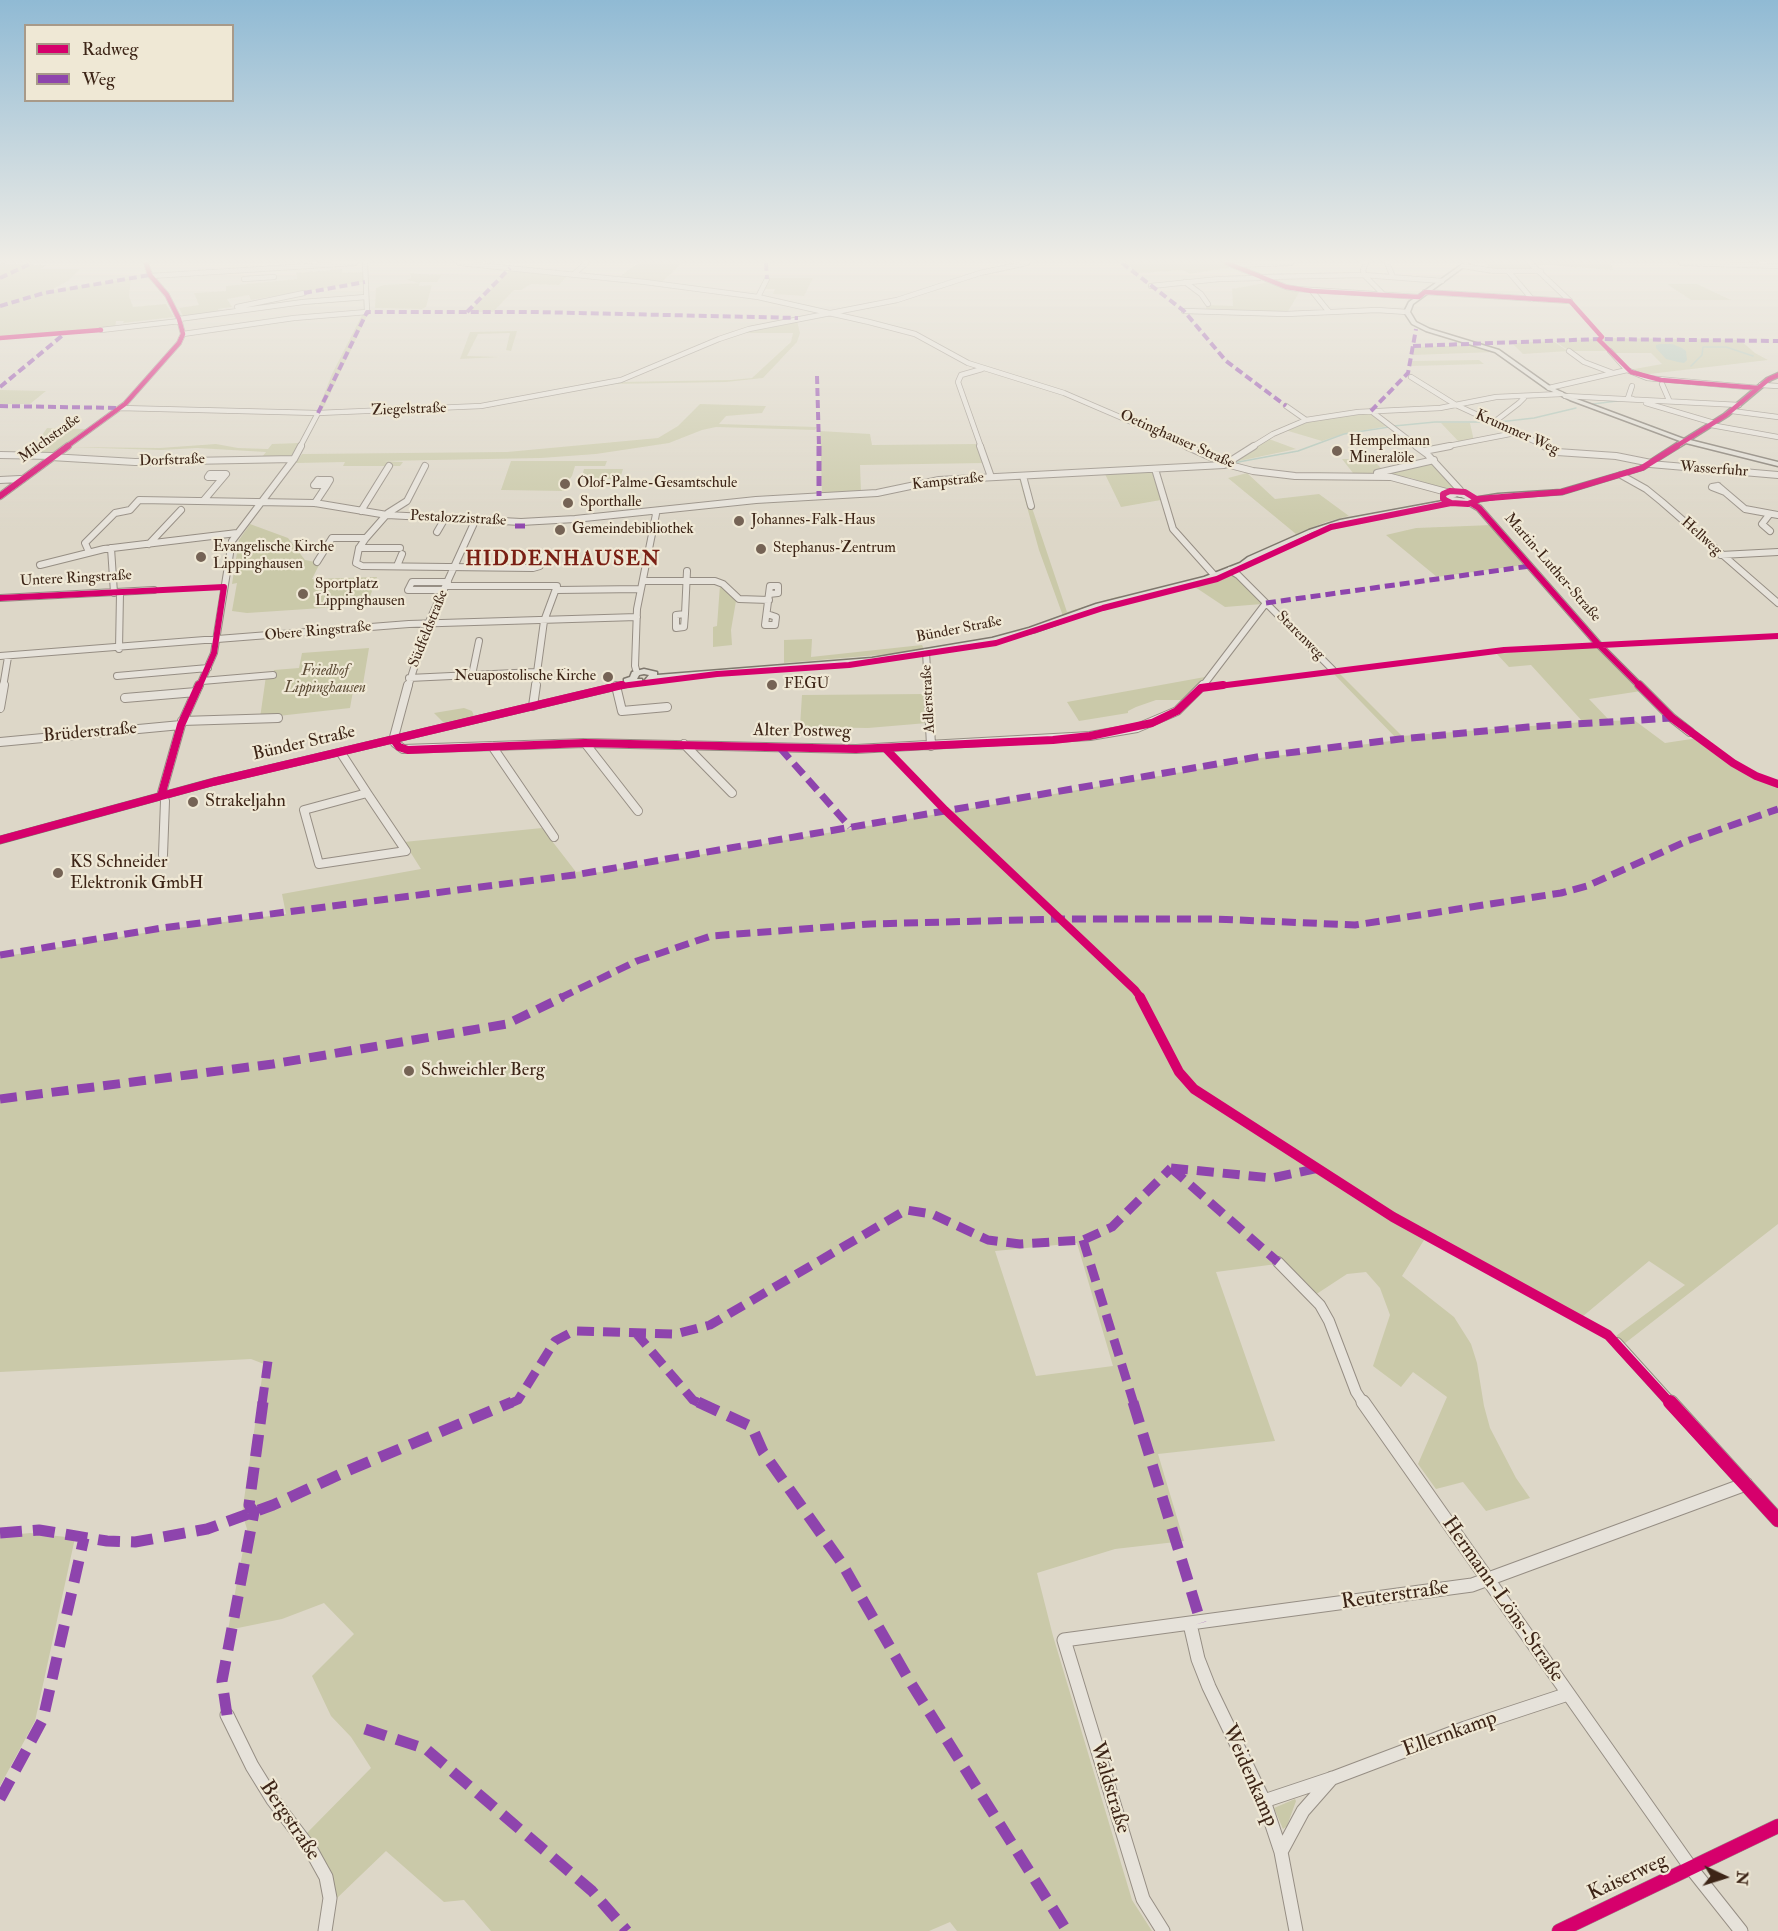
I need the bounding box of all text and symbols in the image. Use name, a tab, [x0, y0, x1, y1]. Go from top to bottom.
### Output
legend	[24, 24, 234, 102]
text: Radweg	[82, 38, 138, 61]
text: Weg	[82, 68, 115, 91]
street label: Ziegelstraße	[371, 400, 447, 420]
street label: Oetinghauser Straße	[1117, 407, 1237, 473]
street label: Krummer Weg	[1472, 407, 1562, 459]
street label: Milchstraße	[15, 410, 85, 468]
place label: Hempelmann Mineralöle	[1349, 433, 1430, 468]
marker: Hempelmann Mineralöle	[1330, 444, 1344, 458]
street label: Dorfstraße	[139, 451, 205, 471]
street label: Wasserfuhr	[1679, 459, 1749, 481]
street label: Kampstraße	[911, 469, 985, 495]
place label: Olof-Palme-Gesamtschule	[577, 475, 737, 493]
marker: Olof-Palme-Gesamtschule	[558, 477, 572, 491]
place label: Sporthalle	[580, 494, 642, 512]
marker: Sporthalle	[561, 496, 575, 510]
street label: Pestalozzistraße	[409, 507, 507, 531]
street label: Martin-Luther-Straße	[1500, 510, 1604, 626]
place label: Johannes-Falk-Haus	[751, 512, 875, 530]
marker: Johannes-Falk-Haus	[732, 514, 746, 528]
street label: Hellweg	[1677, 514, 1725, 560]
place label: Gemeindebibliothek	[572, 521, 694, 539]
marker: Gemeindebibliothek	[553, 523, 567, 537]
place label: Evangelische Kirche Lippinghausen	[213, 539, 334, 574]
place label: Stephanus-Zentrum	[773, 540, 896, 558]
marker: Stephanus-Zentrum	[754, 542, 768, 556]
district label: HIDDENHAUSEN	[465, 549, 661, 573]
marker: Evangelische Kirche Lippinghausen	[194, 550, 208, 564]
street label: Untere Ringstraße	[20, 567, 132, 591]
place label: Sportplatz Lippinghausen	[315, 576, 405, 611]
marker: Sportplatz Lippinghausen	[296, 587, 310, 601]
street label: Südfeldstraße	[405, 588, 453, 670]
street label: Starenweg	[1272, 608, 1328, 664]
street label: Bünder Straße	[915, 613, 1003, 647]
street label: Obere Ringstraße	[264, 618, 372, 646]
park label: Friedhof Lippinghausen	[284, 663, 366, 698]
street label: Adlerstraße	[918, 664, 940, 734]
place label: Neuapostolische Kirche	[454, 668, 596, 686]
marker: Neuapostolische Kirche	[601, 670, 615, 684]
place label: FEGU	[784, 676, 829, 694]
marker: FEGU	[765, 678, 779, 692]
street label: Brüderstraße	[42, 718, 138, 748]
street label: Alter Postweg	[753, 720, 851, 744]
street label: Bünder Straße	[251, 722, 357, 766]
place label: Strakeljahn	[205, 791, 286, 813]
marker: Strakeljahn	[186, 795, 200, 809]
place label: KS Schneider Elektronik GmbH	[70, 852, 203, 894]
marker: KS Schneider Elektronik GmbH	[51, 866, 65, 880]
place label: Schweichler Berg	[421, 1060, 545, 1082]
marker: Schweichler Berg	[402, 1064, 416, 1078]
street label: Hermann-Löns-Straße	[1435, 1512, 1569, 1688]
street label: Reuterstraße	[1340, 1576, 1450, 1616]
street label: Ellernkamp	[1399, 1706, 1501, 1764]
street label: Weidenkamp	[1215, 1721, 1283, 1831]
street label: Waldstraße	[1083, 1739, 1135, 1837]
street label: Bergstraße	[253, 1776, 325, 1866]
north arrow	[1694, 1847, 1754, 1907]
street label: Kaiserweg	[1584, 1849, 1672, 1907]
text: N	[1731, 1870, 1752, 1886]

